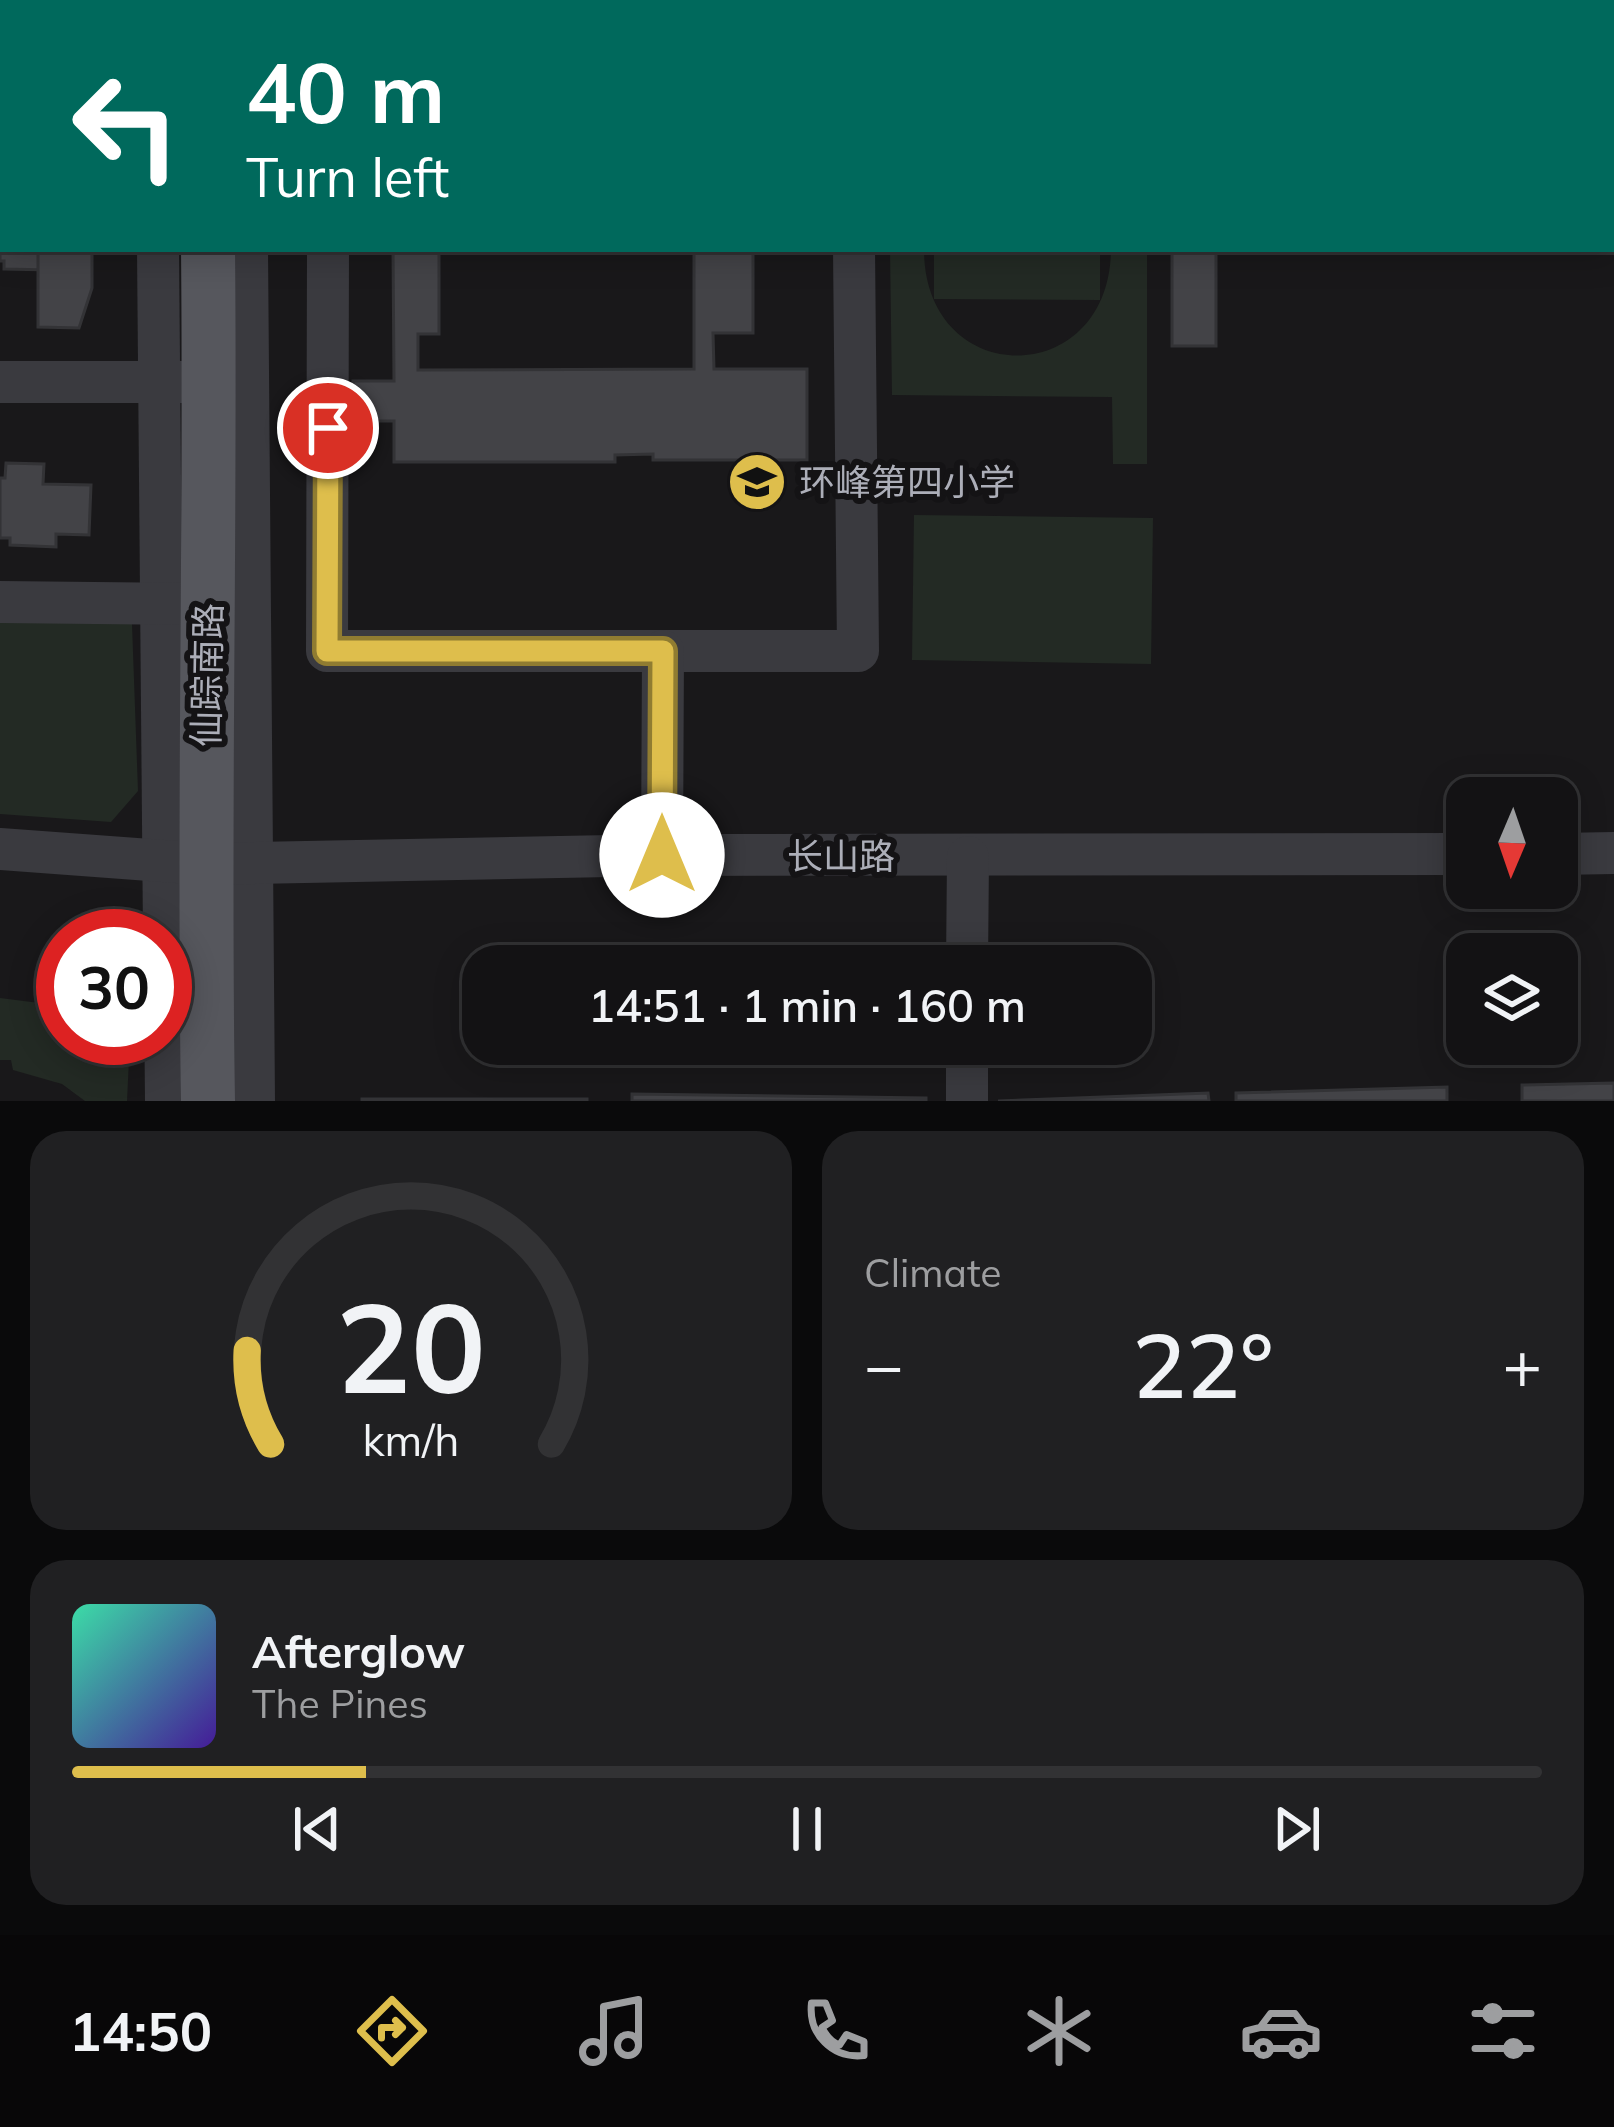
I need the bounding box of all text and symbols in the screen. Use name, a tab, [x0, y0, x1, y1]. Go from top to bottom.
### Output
text: 40 m	[246, 39, 445, 144]
icon: left	[48, 48, 204, 204]
text: Turn left	[246, 143, 449, 211]
pin	[277, 377, 379, 479]
icon: arrive	[295, 395, 361, 461]
school or university icon: 环峰第四小学	[726, 451, 788, 513]
place label: 环峰第四小学	[799, 459, 1015, 504]
street label: 仙踪南路	[183, 603, 230, 747]
north arrow	[1446, 777, 1578, 909]
map controls	[1446, 777, 1578, 1065]
position arrow	[599, 792, 725, 918]
street label: 长山路	[787, 833, 895, 878]
speed limit sign: 30	[36, 909, 192, 1065]
button: layers	[1446, 933, 1578, 1065]
text: 14:51 · 1 min · 160 m	[588, 977, 1026, 1033]
text: Climate	[864, 1248, 1002, 1297]
text: 20	[336, 1268, 486, 1424]
text: 22°	[1132, 1308, 1274, 1421]
text: −	[864, 1323, 904, 1406]
text: +	[1502, 1323, 1542, 1406]
text: km/h	[362, 1412, 460, 1466]
text: Afterglow	[252, 1623, 465, 1679]
text: The Pines	[252, 1679, 428, 1728]
icon: previous	[284, 1796, 350, 1862]
icon: pause	[774, 1796, 840, 1862]
icon: next	[1264, 1796, 1330, 1862]
icon: directions	[350, 1989, 434, 2073]
icon: music	[572, 1989, 656, 2073]
icon: phone	[794, 1989, 878, 2073]
icon: climate	[1017, 1989, 1101, 2073]
icon: car	[1239, 1989, 1323, 2073]
icon: filters	[1461, 1989, 1545, 2073]
text: 14:50	[69, 1997, 212, 2065]

